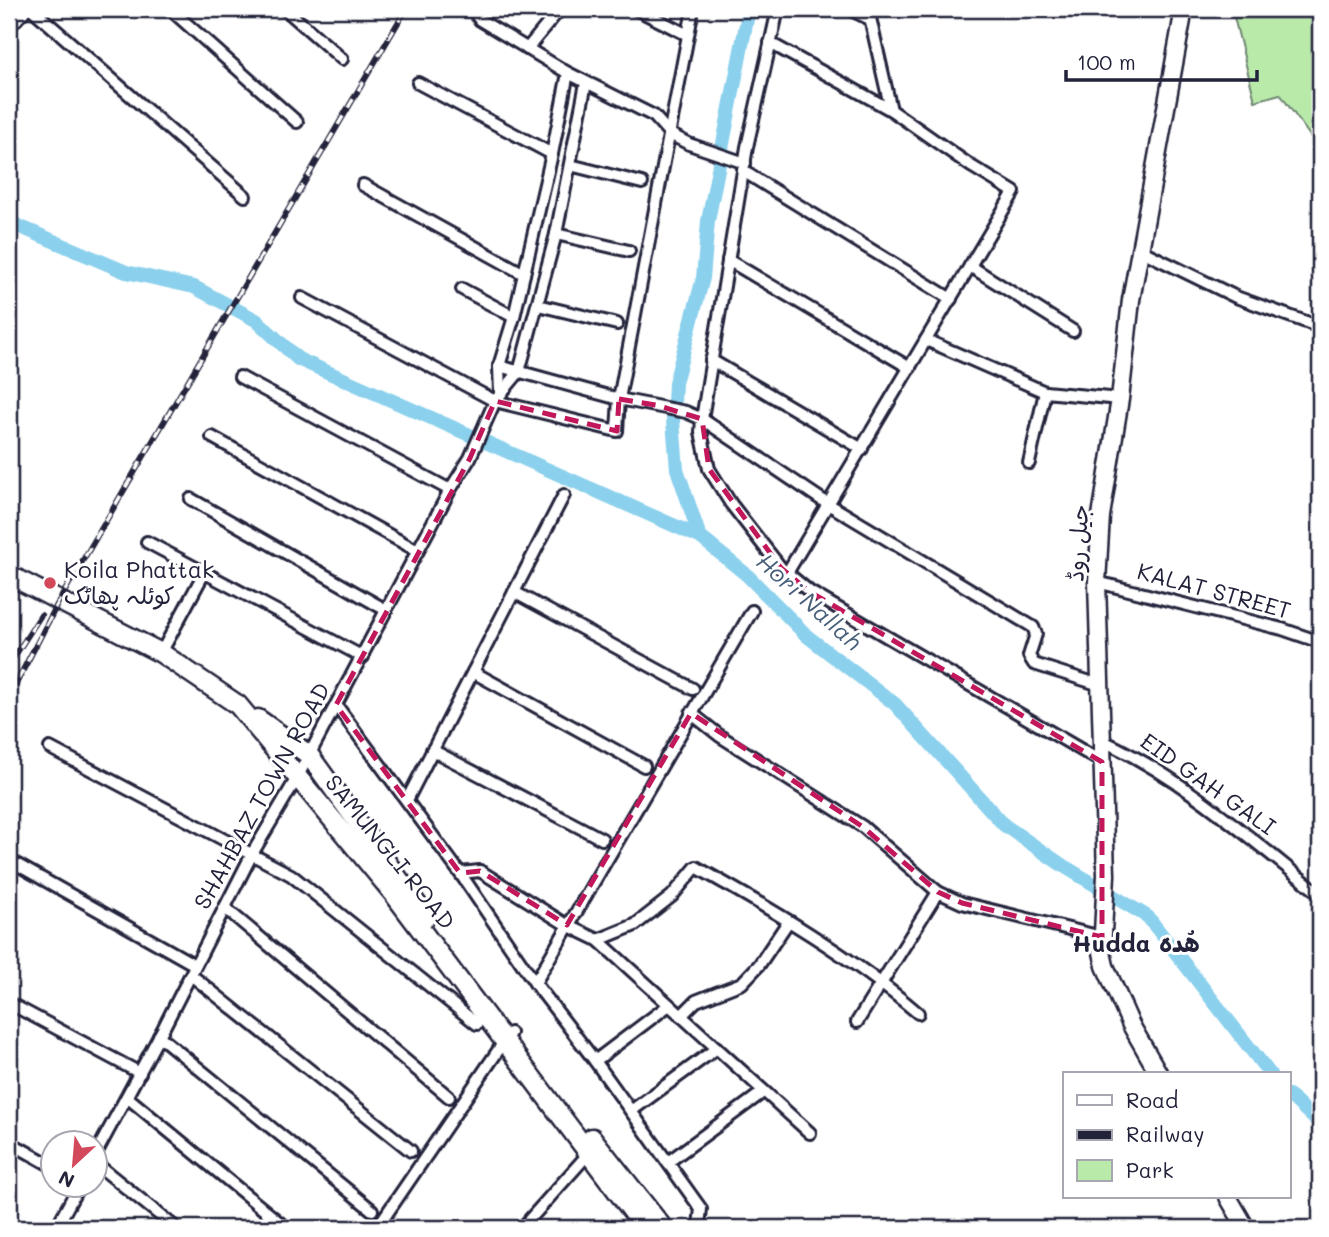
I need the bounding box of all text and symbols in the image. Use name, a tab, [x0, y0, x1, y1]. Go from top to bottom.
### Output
scale bar	[1066, 38, 1257, 82]
text: 100 m	[1077, 48, 1136, 75]
street label: جیل روڈ	[1059, 503, 1095, 582]
water label: Hori Nallah	[751, 545, 869, 656]
place label: Koila Phattak کوئلہ پھاٹک	[64, 554, 214, 611]
street label: KALAT STREET	[1134, 555, 1294, 625]
marker: Koila Phattak کوئلہ پھاٹک	[42, 575, 58, 591]
street label: SHAHBAZ TOWN ROAD	[186, 677, 336, 914]
street label: EID GAH GALI	[1135, 726, 1282, 841]
street label: SAMUNGLI ROAD	[319, 768, 462, 935]
district label: Hudda ھُدہ	[1072, 927, 1200, 958]
legend	[1063, 1072, 1290, 1198]
text: Road	[1126, 1086, 1178, 1113]
text: Railway	[1126, 1120, 1205, 1147]
north arrow	[38, 1128, 108, 1198]
text: Park	[1126, 1156, 1174, 1183]
text: N	[54, 1165, 78, 1194]

